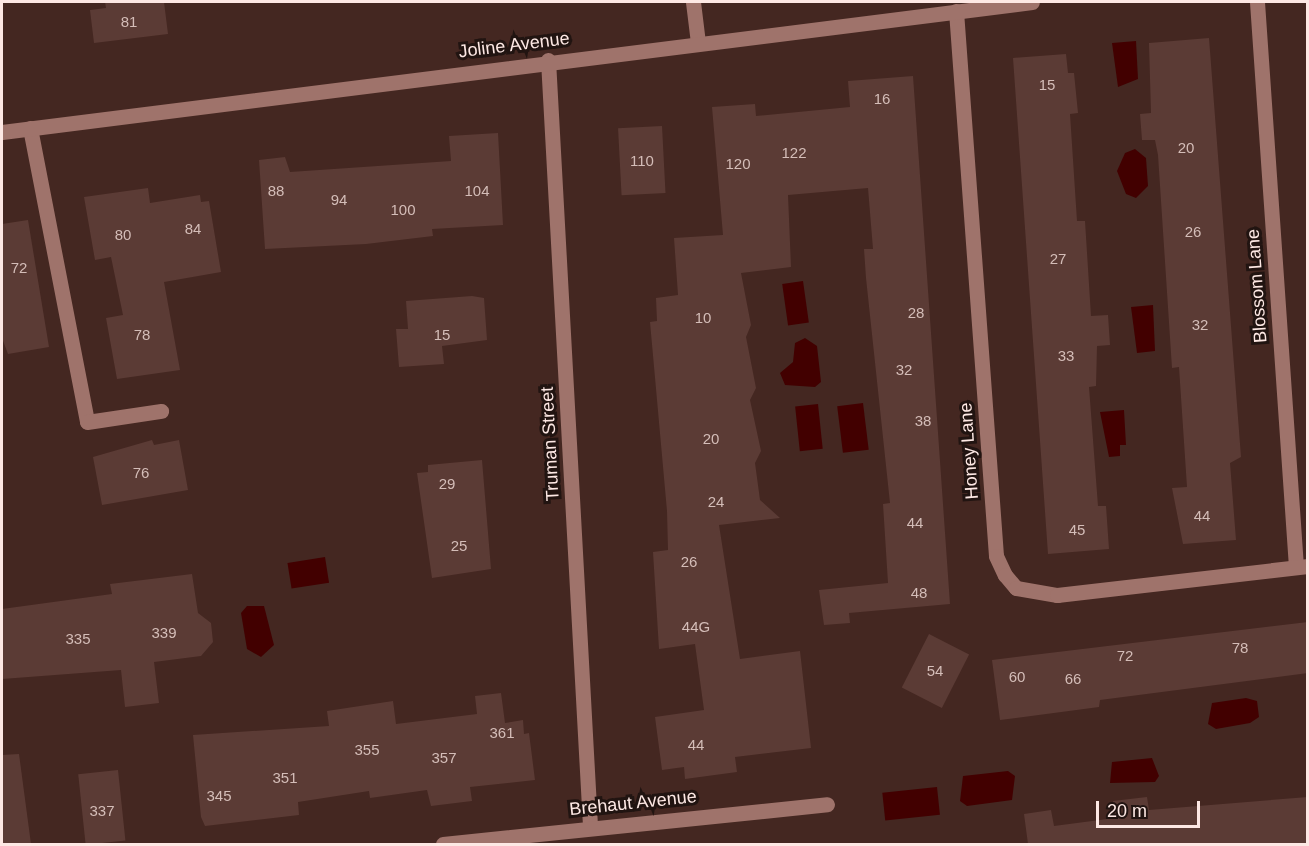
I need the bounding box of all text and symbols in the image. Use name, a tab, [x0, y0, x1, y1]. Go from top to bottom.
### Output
house number: 81	[121, 13, 137, 31]
street label: Joline Avenue	[457, 27, 571, 63]
house number: 15	[1039, 76, 1055, 94]
house number: 16	[874, 90, 890, 108]
house number: 20	[1178, 139, 1194, 157]
house number: 122	[781, 144, 807, 162]
house number: 110	[630, 152, 654, 170]
house number: 120	[725, 155, 751, 173]
house number: 88	[268, 182, 284, 200]
house number: 104	[464, 182, 490, 200]
house number: 94	[331, 191, 347, 209]
house number: 100	[390, 201, 416, 219]
house number: 84	[185, 220, 201, 238]
house number: 26	[1185, 223, 1201, 241]
house number: 80	[115, 226, 131, 244]
street label: Blossom Lane	[1242, 228, 1272, 344]
house number: 27	[1050, 250, 1066, 268]
house number: 72	[11, 259, 27, 277]
house number: 28	[908, 304, 924, 322]
house number: 10	[695, 309, 711, 327]
house number: 32	[1192, 316, 1208, 334]
house number: 78	[134, 326, 150, 344]
house number: 15	[434, 326, 450, 344]
house number: 33	[1058, 347, 1074, 365]
house number: 32	[896, 361, 912, 379]
street label: Truman Street	[536, 386, 564, 502]
street label: Honey Lane	[955, 402, 983, 500]
house number: 38	[915, 412, 931, 430]
house number: 20	[703, 430, 719, 448]
house number: 76	[133, 464, 149, 482]
house number: 29	[439, 475, 455, 493]
house number: 24	[708, 493, 724, 511]
house number: 44	[1194, 507, 1210, 525]
house number: 44	[907, 514, 923, 532]
house number: 45	[1069, 521, 1085, 539]
house number: 25	[451, 537, 467, 555]
house number: 26	[681, 553, 697, 571]
house number: 48	[911, 584, 927, 602]
house number: 44G	[682, 618, 710, 636]
house number: 339	[151, 624, 177, 642]
house number: 335	[65, 630, 91, 648]
house number: 78	[1232, 639, 1248, 657]
house number: 72	[1117, 647, 1133, 665]
house number: 54	[927, 662, 943, 680]
house number: 60	[1009, 668, 1025, 686]
house number: 66	[1065, 670, 1081, 688]
house number: 361	[489, 724, 515, 742]
house number: 44	[688, 736, 704, 754]
house number: 355	[354, 741, 380, 759]
house number: 357	[431, 749, 457, 767]
house number: 351	[272, 769, 298, 787]
street label: Brehaut Avenue	[568, 786, 698, 820]
house number: 345	[206, 787, 232, 805]
scale bar	[1099, 789, 1202, 827]
text: 20 m	[1107, 801, 1147, 821]
house number: 337	[89, 802, 115, 820]

